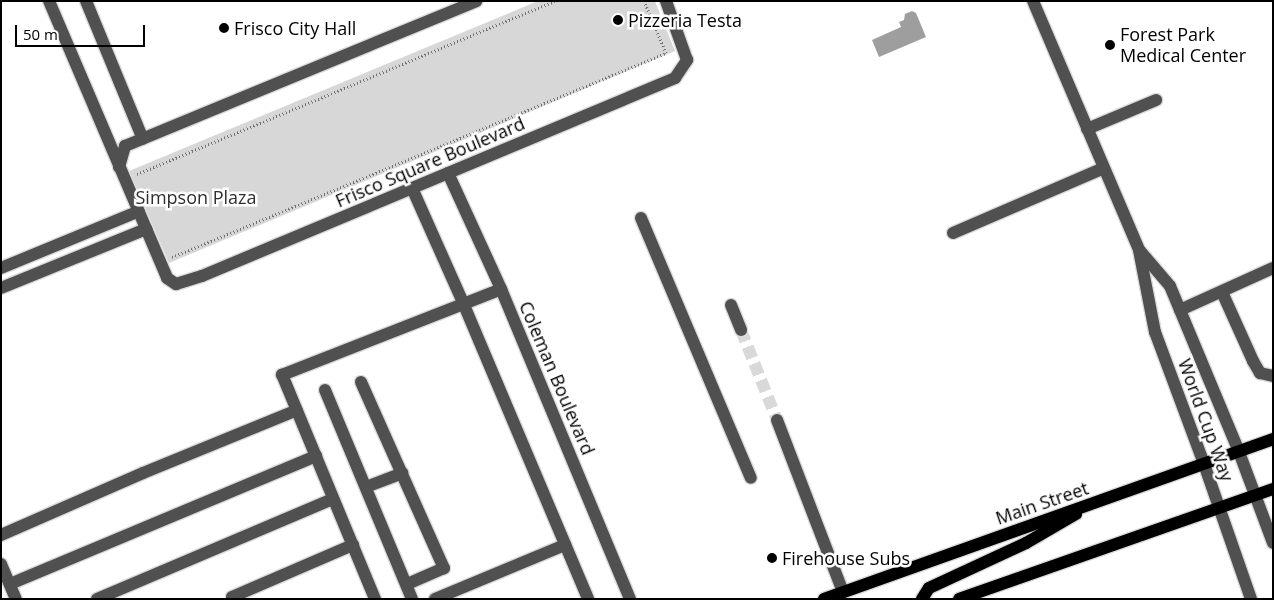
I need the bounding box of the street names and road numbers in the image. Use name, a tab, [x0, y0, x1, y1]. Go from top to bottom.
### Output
street label: Frisco Square Boulevard	[332, 112, 528, 212]
street label: Coleman Boulevard	[515, 298, 599, 458]
street label: World Cup Way	[1174, 356, 1238, 484]
street label: Main Street	[993, 477, 1091, 529]

